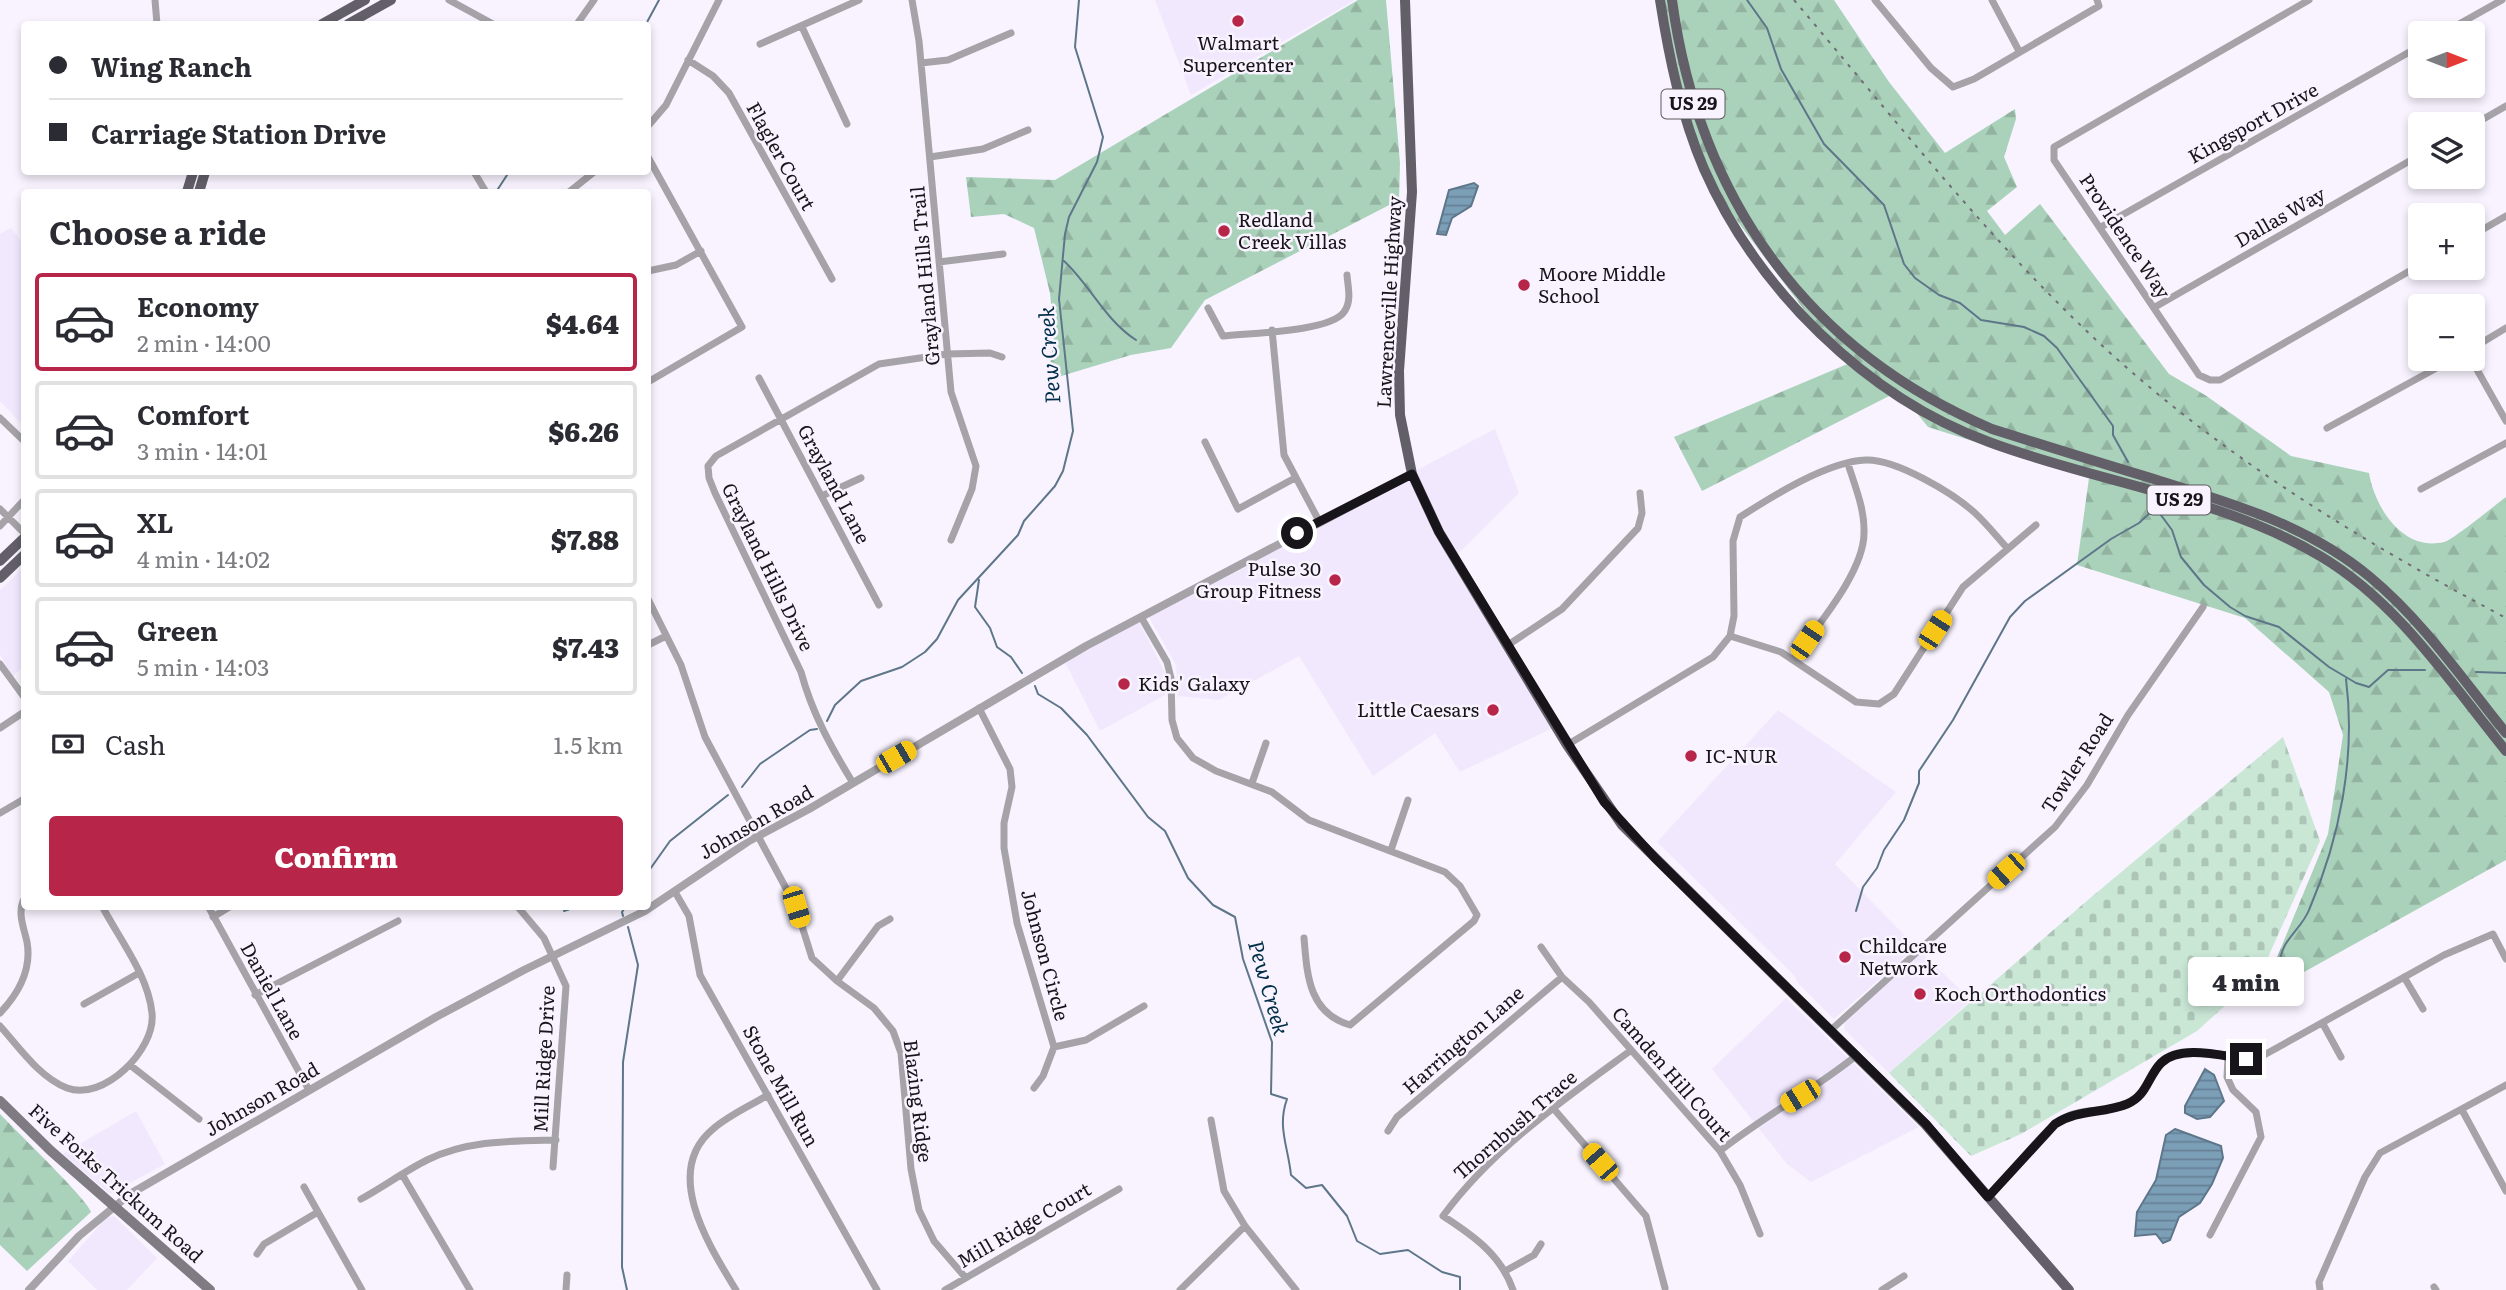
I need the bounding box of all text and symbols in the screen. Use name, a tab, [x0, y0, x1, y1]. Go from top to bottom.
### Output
marker: Walmart Supercenter	[1230, 13, 1246, 29]
north arrow	[2408, 21, 2485, 98]
map controls	[2408, 21, 2485, 371]
place label: Walmart Supercenter	[1183, 28, 1293, 78]
text: Wing Ranch	[91, 46, 252, 85]
street label: Kingsport Drive	[2182, 75, 2323, 170]
road number: US 29	[1662, 90, 1724, 119]
street label: Flagler Court	[741, 96, 823, 215]
button: layers	[2408, 112, 2485, 189]
text: Carriage Station Drive	[91, 113, 386, 152]
street label: Providence Way	[2073, 167, 2178, 304]
street label: Dallas Way	[2229, 179, 2330, 253]
street label: Grayland Hills Trail	[902, 185, 946, 367]
street label: Lawrenceville Highway	[1368, 195, 1408, 409]
button: +	[2408, 203, 2485, 280]
place label: Redland Creek Villas	[1238, 205, 1347, 255]
text: Choose a ride	[49, 207, 266, 255]
marker: Redland Creek Villas	[1216, 223, 1232, 239]
place label: Moore Middle School	[1538, 259, 1666, 309]
marker: Moore Middle School	[1516, 277, 1532, 293]
text: Economy	[137, 286, 259, 325]
icon: car	[53, 291, 116, 354]
button: −	[2408, 294, 2485, 371]
text: $4.64	[546, 303, 619, 342]
water label: Pew Creek	[1029, 305, 1066, 405]
text: 2 min · 14:00	[137, 325, 271, 359]
text: Comfort	[137, 394, 249, 433]
icon: car	[53, 399, 116, 462]
text: $6.26	[548, 411, 619, 450]
street label: Grayland Lane	[792, 419, 878, 548]
text: 3 min · 14:01	[137, 433, 268, 467]
street label: Grayland Hills Drive	[716, 478, 822, 656]
road number: US 29	[2148, 486, 2210, 514]
text: XL	[137, 502, 174, 541]
icon: car	[53, 507, 116, 570]
route start	[1281, 517, 1313, 549]
text: $7.88	[551, 519, 619, 558]
text: 4 min · 14:02	[137, 541, 270, 575]
place label: Pulse 30 Group Fitness	[1195, 554, 1321, 604]
marker: Pulse 30 Group Fitness	[1327, 572, 1343, 588]
car	[1915, 607, 1956, 653]
text: Green	[137, 610, 218, 649]
icon: car	[53, 615, 116, 678]
car	[1787, 617, 1828, 663]
text: $7.43	[552, 627, 619, 666]
text: 5 min · 14:03	[137, 649, 270, 683]
place label: Kids' Galaxy	[1138, 669, 1250, 697]
marker: Kids' Galaxy	[1116, 676, 1132, 692]
place label: Little Caesars	[1357, 695, 1479, 723]
marker: Little Caesars	[1485, 702, 1501, 718]
street label: Towler Road	[2033, 707, 2119, 818]
text: Cash	[105, 724, 166, 763]
icon: cash	[49, 725, 87, 763]
text: 1.5 km	[553, 727, 623, 761]
car	[873, 737, 920, 777]
place label: IC-NUR	[1705, 741, 1778, 769]
marker: IC-NUR	[1683, 748, 1699, 764]
street label: Johnson Road	[693, 777, 818, 865]
button: Confirm	[49, 816, 623, 896]
car	[1984, 849, 2029, 893]
car	[780, 884, 813, 930]
street label: Johnson Circle	[1015, 886, 1077, 1024]
place label: Childcare Network	[1859, 931, 1947, 981]
water label: Pew Creek	[1242, 936, 1299, 1039]
street label: Daniel Lane	[235, 937, 311, 1045]
marker: Childcare Network	[1837, 949, 1853, 965]
callout: 4 min	[2188, 958, 2304, 1006]
text: 4 min	[2212, 964, 2280, 998]
street label: Harrington Lane	[1395, 978, 1529, 1100]
place label: Koch Orthodontics	[1934, 979, 2106, 1007]
street label: Mill Ridge Drive	[525, 985, 561, 1133]
marker: Koch Orthodontics	[1912, 986, 1928, 1002]
street label: Camden Hill Court	[1606, 1000, 1740, 1147]
street label: Stone Mill Run	[737, 1020, 827, 1151]
street label: Blazing Ridge	[898, 1038, 940, 1164]
route end	[2230, 1043, 2262, 1075]
street label: Johnson Road	[199, 1054, 324, 1142]
street label: Thornbush Trace	[1446, 1063, 1582, 1186]
car	[1777, 1076, 1824, 1116]
street label: Five Forks Trickum Road	[23, 1096, 210, 1269]
car	[1579, 1139, 1622, 1185]
street label: Mill Ridge Court	[951, 1174, 1096, 1274]

